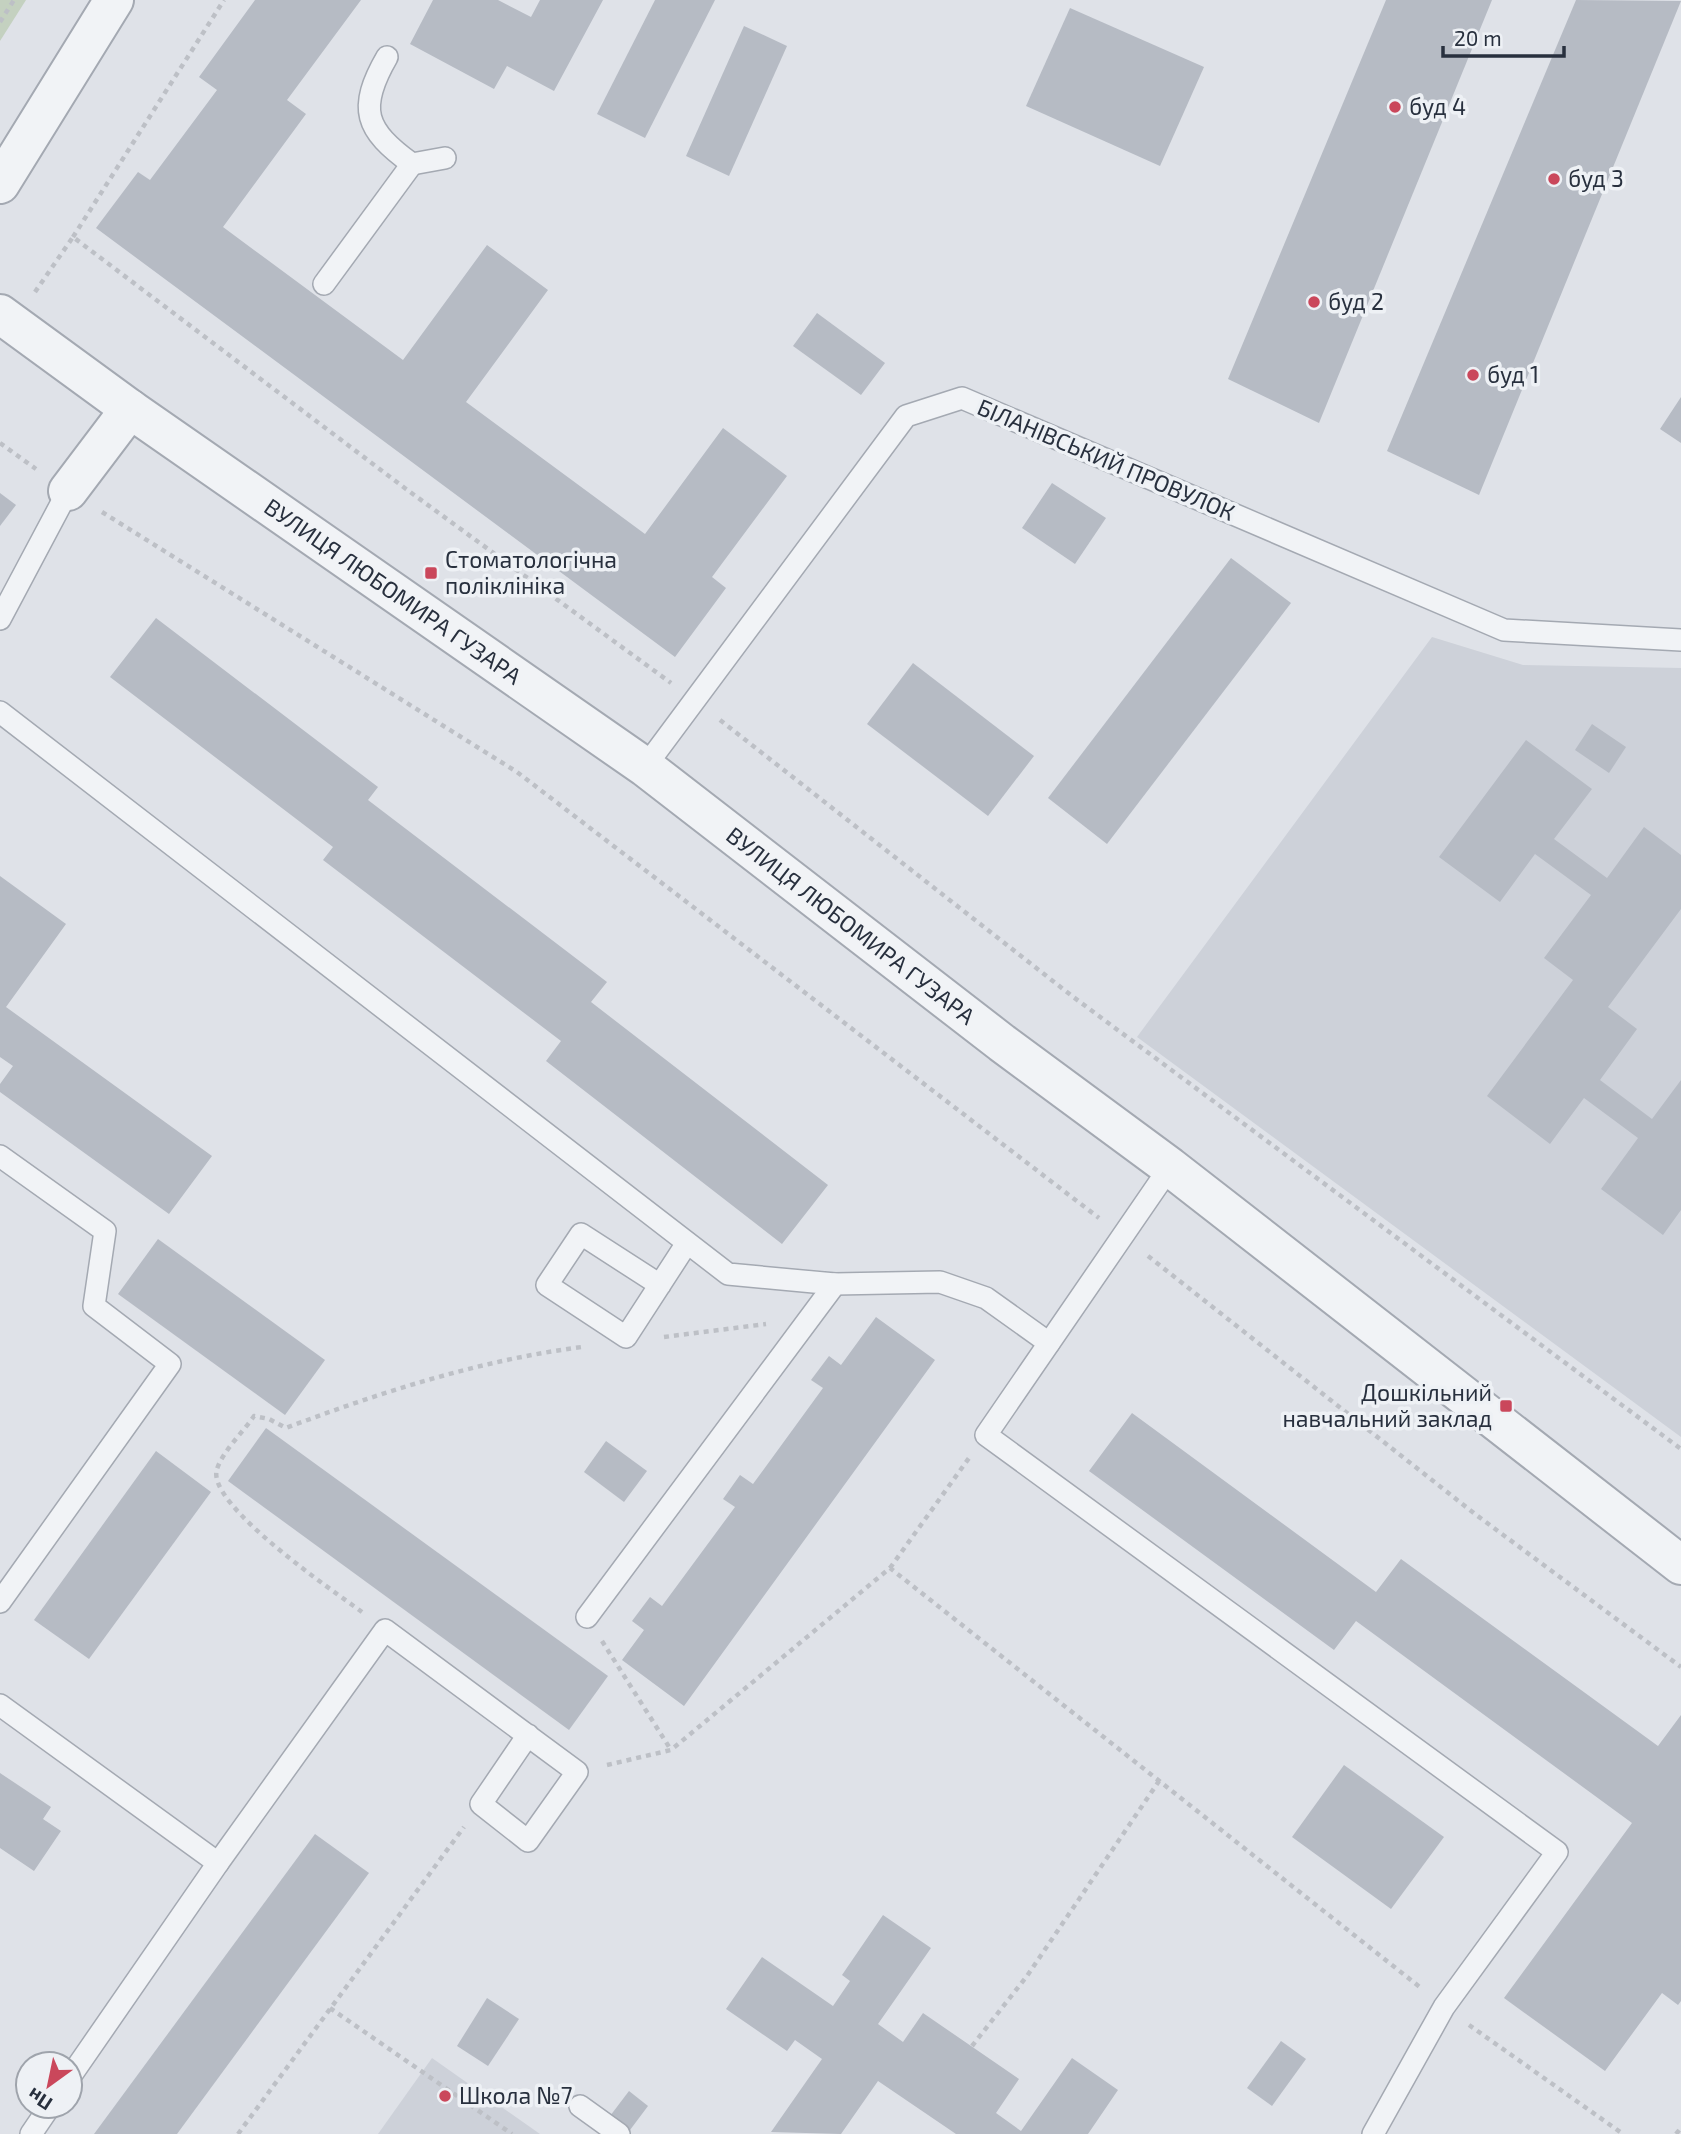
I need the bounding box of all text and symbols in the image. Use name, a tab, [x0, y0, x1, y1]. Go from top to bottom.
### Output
scale bar	[1443, 14, 1564, 58]
text: 20 m	[1454, 25, 1502, 50]
place label: буд 4	[1409, 92, 1466, 121]
marker: буд 4	[1387, 99, 1403, 115]
place label: буд 3	[1568, 164, 1624, 193]
marker: буд 3	[1546, 171, 1562, 187]
place label: буд 2	[1328, 287, 1384, 316]
marker: буд 2	[1306, 294, 1322, 310]
place label: буд 1	[1487, 360, 1539, 389]
marker: буд 1	[1465, 367, 1481, 383]
street label: БІЛАНІВСЬКИЙ ПРОВУЛОК	[973, 392, 1239, 526]
street label: ВУЛИЦЯ ЛЮБОМИРА ГУЗАРА	[259, 492, 528, 690]
place label: Стоматологічна поліклініка	[445, 545, 617, 599]
marker: Стоматологічна поліклініка	[423, 565, 439, 581]
street label: ВУЛИЦЯ ЛЮБОМИРА ГУЗАРА	[721, 820, 982, 1030]
place label: Дошкільний навчальний заклад	[1282, 1378, 1492, 1432]
marker: Дошкільний навчальний заклад	[1498, 1398, 1514, 1414]
north arrow	[14, 2050, 84, 2120]
place label: Школа №7	[459, 2081, 573, 2109]
text: Пн	[23, 2083, 56, 2116]
marker: Школа №7	[437, 2088, 453, 2104]

